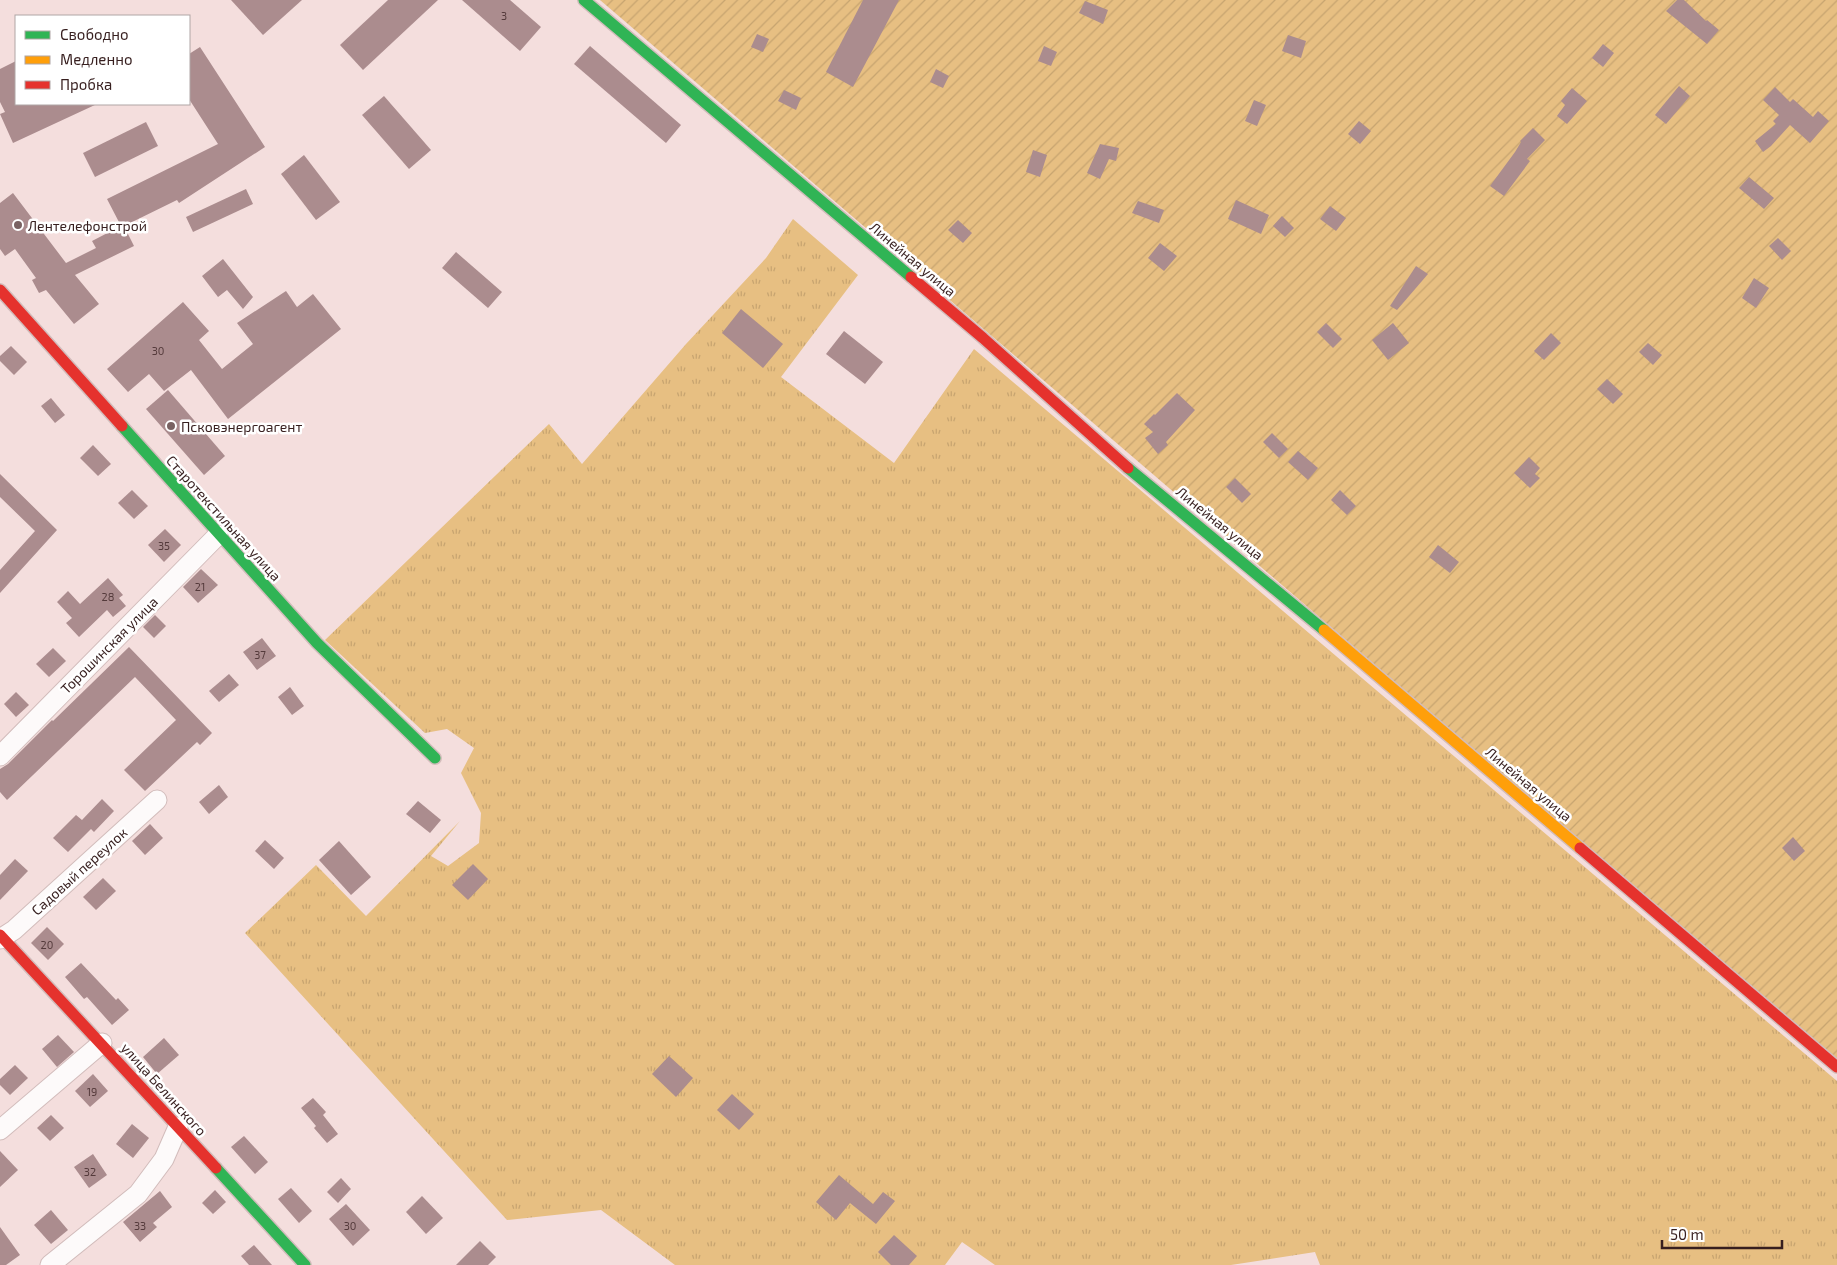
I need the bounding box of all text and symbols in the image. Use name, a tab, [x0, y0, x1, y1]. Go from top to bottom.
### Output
house number: 3	[501, 9, 507, 22]
legend	[15, 15, 190, 105]
text: Свободно	[60, 25, 129, 43]
text: Медленно	[60, 50, 133, 68]
text: Пробка	[60, 75, 112, 93]
place label: Лентелефонстрой	[28, 217, 147, 234]
street label: Линейная улица	[867, 218, 959, 300]
marker: Лентелефонстрой	[12, 219, 24, 231]
house number: 30	[152, 344, 164, 357]
place label: Псковэнергоагент	[181, 418, 303, 435]
marker: Псковэнергоагент	[165, 420, 177, 432]
street label: Старотекстильная улица	[163, 452, 285, 584]
street label: Линейная улица	[1173, 483, 1267, 563]
house number: 35	[158, 539, 170, 552]
house number: 21	[195, 580, 205, 593]
house number: 28	[102, 590, 114, 603]
street label: Торошинская улица	[57, 593, 161, 697]
house number: 37	[254, 648, 266, 661]
street label: Линейная улица	[1483, 743, 1575, 825]
street label: Садовый переулок	[28, 823, 131, 918]
house number: 20	[41, 938, 53, 951]
street label: улица Белинского	[118, 1039, 210, 1139]
house number: 19	[87, 1085, 97, 1098]
house number: 32	[84, 1165, 96, 1178]
scale bar	[1662, 1218, 1782, 1250]
house number: 33	[134, 1219, 146, 1232]
house number: 30	[344, 1219, 356, 1232]
text: 50 m	[1670, 1225, 1704, 1243]

